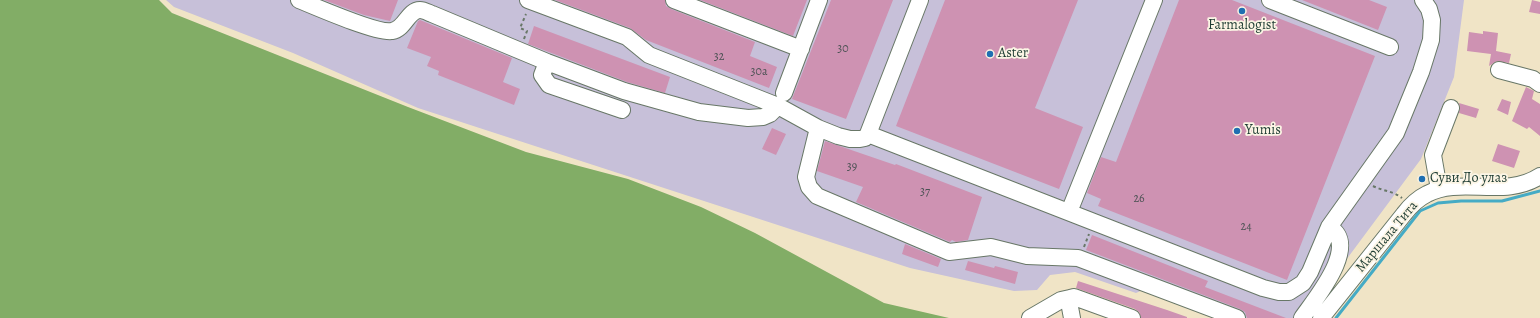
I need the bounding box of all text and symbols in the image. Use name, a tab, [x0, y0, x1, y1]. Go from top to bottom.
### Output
marker: Farmalogist	[1237, 6, 1247, 16]
place label: Farmalogist	[1208, 18, 1276, 34]
house number: 30	[837, 42, 849, 56]
place label: Aster	[998, 46, 1028, 62]
marker: Aster	[985, 49, 995, 59]
house number: 32	[714, 50, 724, 64]
house number: 30a	[751, 65, 767, 79]
place label: Yumis	[1245, 123, 1281, 139]
marker: Yumis	[1232, 126, 1242, 136]
house number: 39	[847, 160, 857, 174]
place label: Суви До улаз	[1430, 171, 1507, 187]
marker: Суви До улаз	[1417, 174, 1427, 184]
house number: 37	[920, 185, 930, 199]
house number: 26	[1133, 192, 1145, 206]
street label: Маршала Тита	[1352, 198, 1422, 276]
house number: 24	[1240, 220, 1252, 234]

